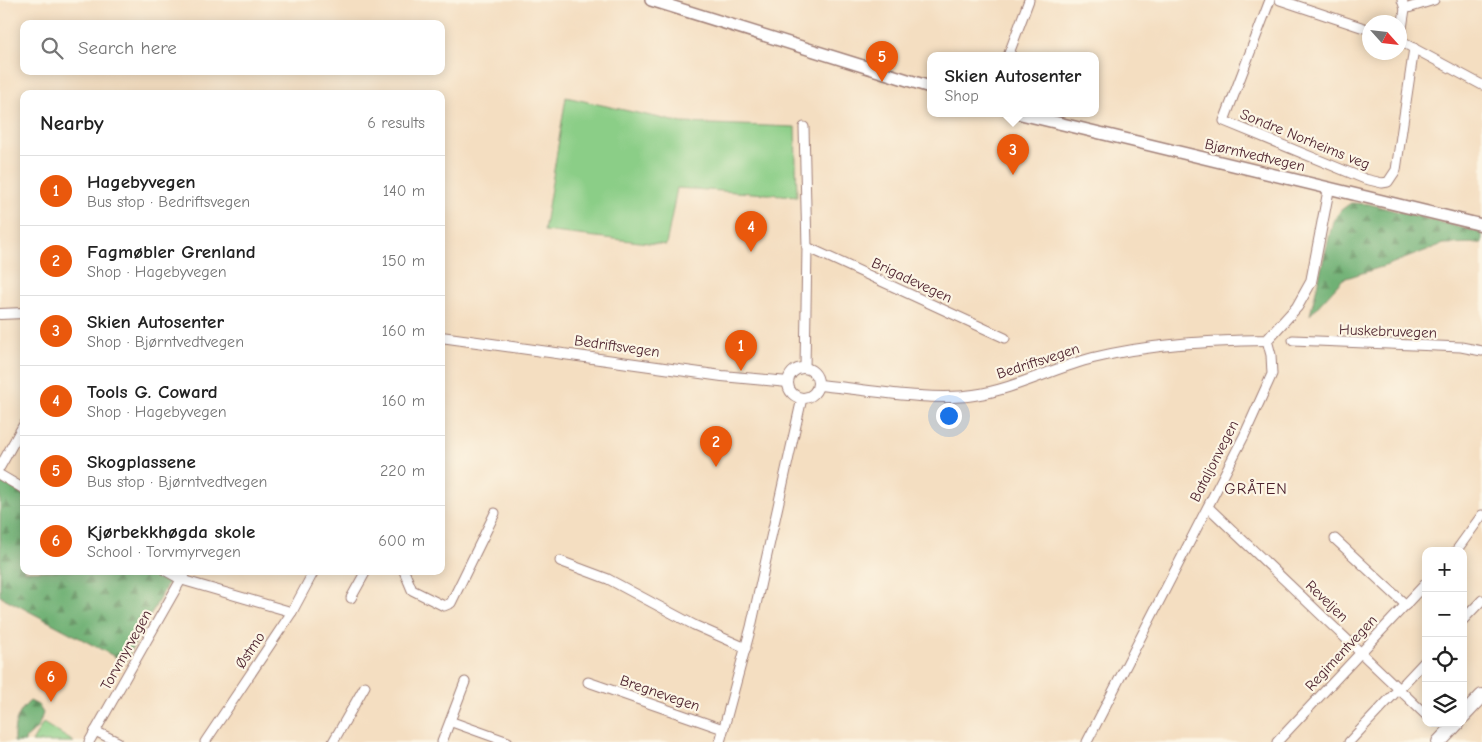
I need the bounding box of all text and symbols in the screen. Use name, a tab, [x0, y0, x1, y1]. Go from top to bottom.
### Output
north arrow	[1362, 15, 1407, 60]
search box	[20, 20, 445, 75]
icon: search	[38, 34, 66, 62]
text: Search here	[78, 37, 177, 59]
pin: 5	[866, 41, 898, 82]
popup	[927, 52, 1099, 117]
text: Skien Autosenter	[944, 65, 1082, 87]
text: Shop	[944, 87, 979, 105]
street label: Sondre Norheims veg	[1237, 105, 1373, 173]
text: Nearby	[40, 111, 104, 135]
text: 6 results	[367, 114, 425, 132]
pin: 3	[997, 134, 1029, 175]
street label: Bjørntvedtvegen	[1203, 135, 1307, 175]
text: Hagebyvegen	[87, 171, 196, 193]
text: 1	[53, 182, 59, 200]
text: 140 m	[383, 182, 425, 200]
text: Bus stop · Bedriftsvegen	[87, 193, 250, 211]
pin: 4	[735, 211, 767, 252]
text: Fagmøbler Grenland	[87, 241, 256, 263]
text: 2	[52, 252, 60, 270]
text: 150 m	[382, 252, 425, 270]
street label: Brigadevegen	[869, 253, 955, 307]
text: Shop · Hagebyvegen	[87, 263, 227, 281]
text: Skien Autosenter	[87, 311, 224, 333]
street label: Huskebruvegen	[1339, 320, 1437, 342]
text: 3	[52, 322, 60, 340]
text: 160 m	[382, 322, 425, 340]
pin: 1	[725, 330, 757, 371]
street label: Bedriftsvegen	[573, 331, 661, 361]
text: Shop · Bjørntvedtvegen	[87, 333, 244, 351]
street label: Bedriftsvegen	[994, 339, 1082, 383]
text: Tools G. Coward	[87, 381, 218, 403]
text: 4	[52, 392, 60, 410]
text: 160 m	[382, 392, 425, 410]
text: Shop · Hagebyvegen	[87, 403, 227, 421]
your location	[936, 403, 962, 429]
street label: Bataljonvegen	[1186, 417, 1242, 505]
pin: 2	[700, 426, 732, 467]
text: Skogplassene	[87, 451, 196, 473]
text: 5	[52, 462, 60, 480]
text: 220 m	[380, 462, 425, 480]
text: Bus stop · Bjørntvedtvegen	[87, 473, 267, 491]
district label: GRÅTEN	[1224, 479, 1288, 498]
text: Kjørbekkhøgda skole	[87, 521, 255, 543]
text: 6	[52, 532, 60, 550]
text: 600 m	[378, 532, 425, 550]
text: School · Torvmyrvegen	[87, 543, 241, 561]
map controls	[1422, 547, 1467, 727]
button: +	[1422, 547, 1467, 592]
street label: Reveljen	[1302, 576, 1352, 626]
button: −	[1422, 592, 1467, 637]
street label: Torvmyrvegen	[97, 607, 155, 693]
street label: Regimentvegen	[1301, 611, 1381, 695]
street label: Østmo	[231, 628, 269, 672]
button: locate	[1422, 637, 1467, 682]
pin: 6	[35, 661, 67, 702]
street label: Bregnevegen	[618, 671, 702, 715]
button: layers	[1422, 682, 1467, 727]

